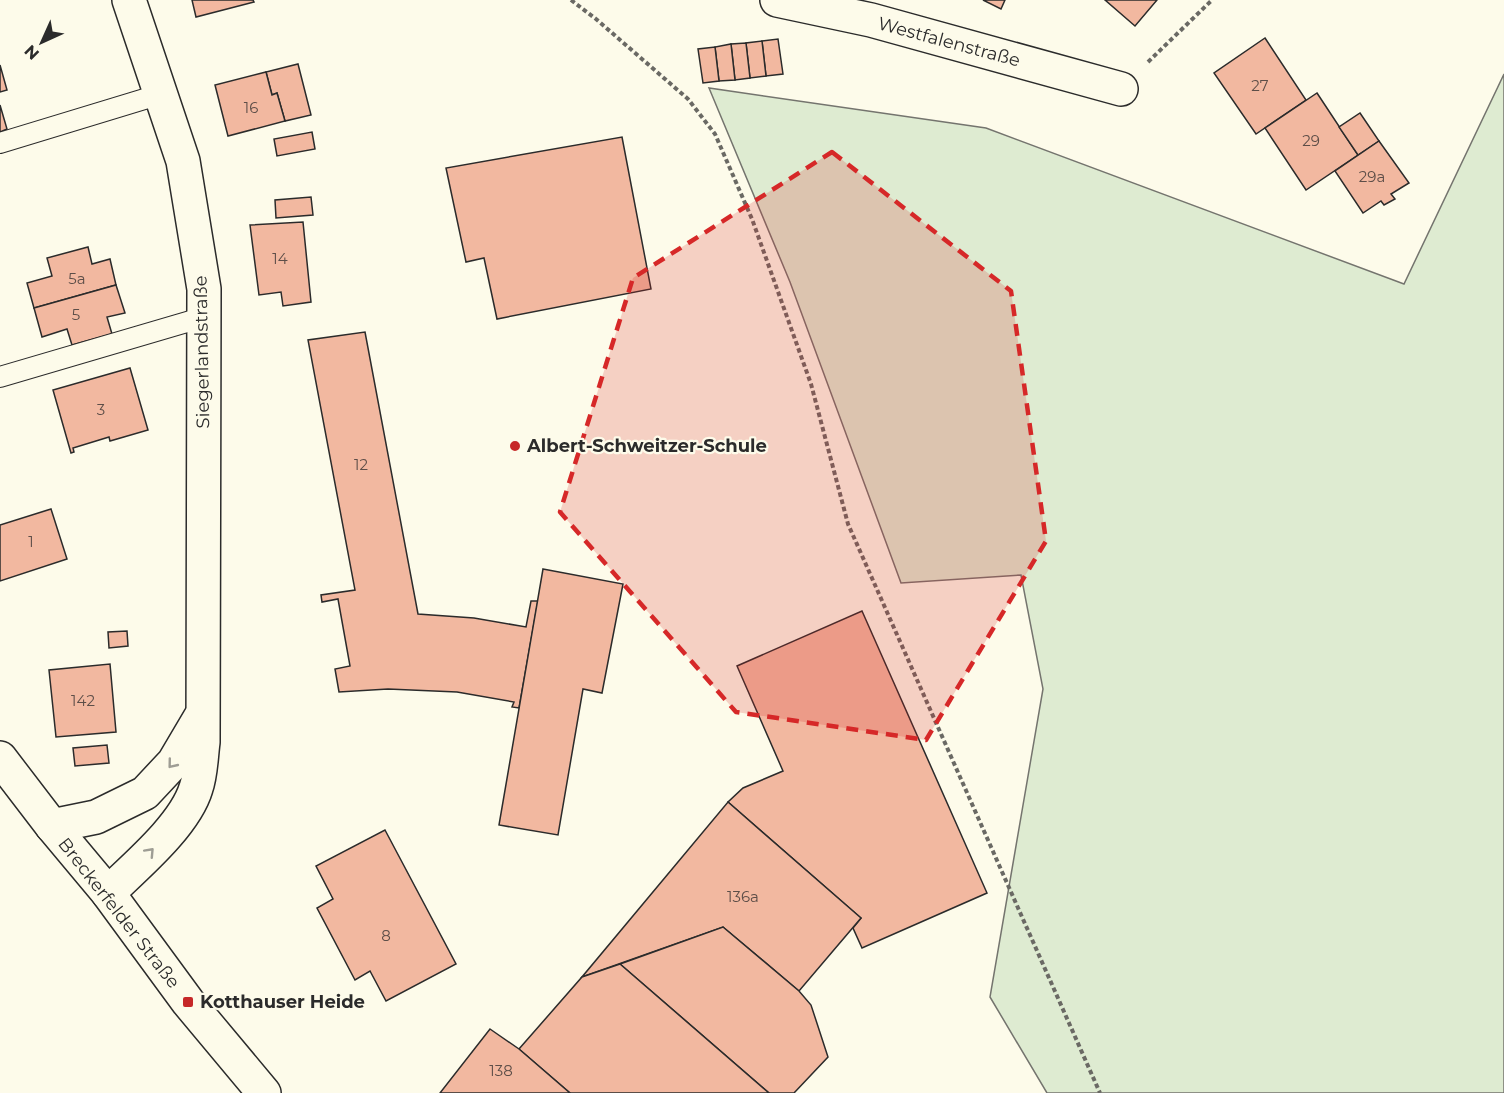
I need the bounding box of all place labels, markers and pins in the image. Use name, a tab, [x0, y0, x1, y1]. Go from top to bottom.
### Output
place label: Albert-Schweitzer-Schule	[526, 435, 767, 457]
marker: Albert-Schweitzer-Schule	[508, 439, 522, 453]
place label: Kotthauser Heide	[200, 991, 365, 1013]
marker: Kotthauser Heide	[181, 995, 195, 1009]

